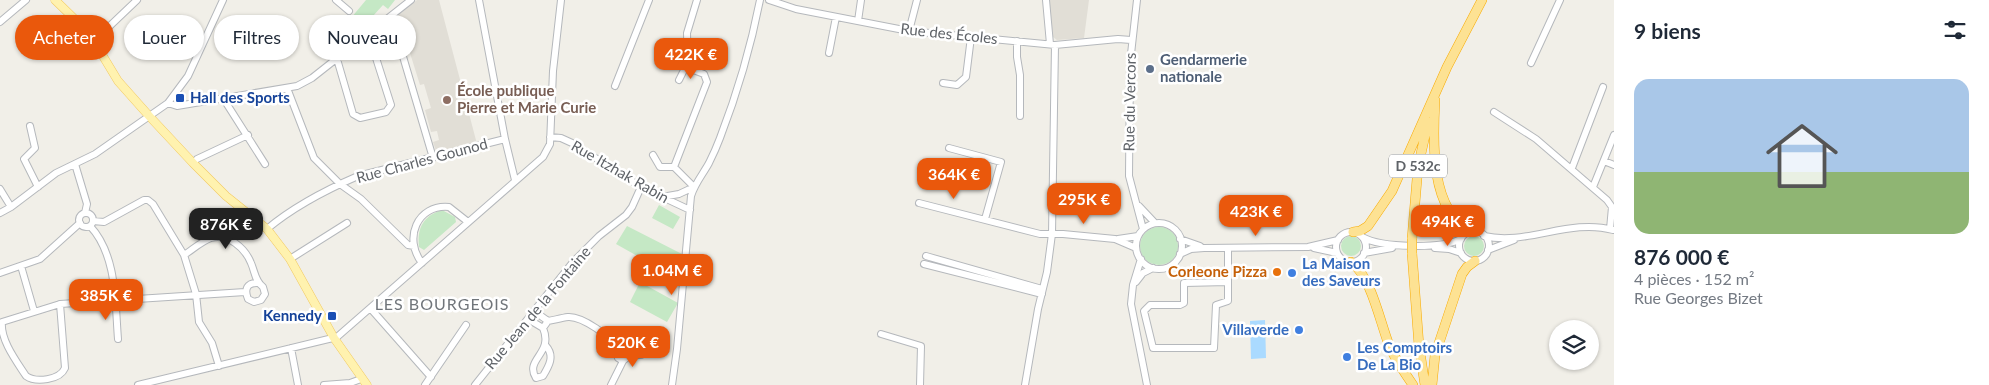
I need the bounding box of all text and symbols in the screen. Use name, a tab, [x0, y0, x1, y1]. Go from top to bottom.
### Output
chip: Acheter	[15, 15, 114, 60]
chip: Louer	[124, 15, 204, 60]
chip: Filtres	[214, 15, 299, 60]
chip: Nouveau	[309, 15, 416, 60]
icon: filters	[1941, 16, 1969, 44]
text: 9 biens	[1634, 18, 1701, 43]
street label: Rue des Écoles	[900, 19, 999, 47]
pin: 422K €	[650, 38, 732, 80]
text: 422K €	[665, 44, 717, 63]
place label: Gendarmerie nationale	[1160, 50, 1247, 85]
street label: Rue du Vercors	[1119, 52, 1139, 152]
marker: Gendarmerie nationale	[1144, 63, 1156, 75]
place label: École publique Pierre et Marie Curie	[457, 81, 596, 116]
place label: Hall des Sports	[190, 88, 290, 106]
marker: Hall des Sports	[174, 92, 186, 104]
marker: École publique Pierre et Marie Curie	[441, 94, 453, 106]
icon: home	[1757, 111, 1847, 201]
street label: Rue Charles Gounod	[354, 134, 489, 186]
street label: Rue Itzhak Rabin	[568, 136, 673, 206]
road number: D 532c	[1389, 154, 1447, 178]
pin: 364K €	[913, 158, 995, 200]
text: 364K €	[928, 164, 980, 183]
pin: 295K €	[1043, 182, 1125, 225]
text: 295K €	[1058, 189, 1110, 208]
pin: 423K €	[1215, 194, 1297, 237]
text: 423K €	[1230, 201, 1282, 220]
pin: 494K €	[1407, 204, 1489, 247]
pin: 876K €	[185, 208, 267, 250]
text: 494K €	[1422, 211, 1474, 230]
text: 876K €	[200, 214, 252, 233]
street label: Rue Jean de la Fontaine	[481, 242, 594, 372]
text: 876 000 €	[1634, 244, 1729, 269]
pin: 1.04M €	[626, 254, 718, 296]
place label: La Maison des Saveurs	[1302, 254, 1381, 289]
text: 1.04M €	[642, 260, 702, 279]
place label: Corleone Pizza	[1168, 262, 1267, 280]
marker: Corleone Pizza	[1271, 266, 1283, 278]
marker: La Maison des Saveurs	[1286, 267, 1298, 279]
text: 4 pièces · 152 m²	[1634, 269, 1754, 288]
pin: 385K €	[65, 278, 147, 321]
text: 385K €	[80, 285, 132, 304]
text: Rue Georges Bizet	[1634, 288, 1763, 307]
district label: LES BOURGEOIS	[375, 294, 509, 313]
place label: Kennedy	[263, 306, 322, 324]
marker: Kennedy	[326, 310, 338, 322]
place label: Villaverde	[1221, 320, 1289, 338]
map controls	[1549, 320, 1599, 370]
button: layers	[1549, 320, 1599, 370]
marker: Villaverde	[1293, 324, 1305, 336]
pin: 520K €	[592, 326, 674, 368]
text: 520K €	[607, 332, 659, 351]
place label: Les Comptoirs De La Bio	[1357, 338, 1453, 373]
marker: Les Comptoirs De La Bio	[1341, 351, 1353, 363]

